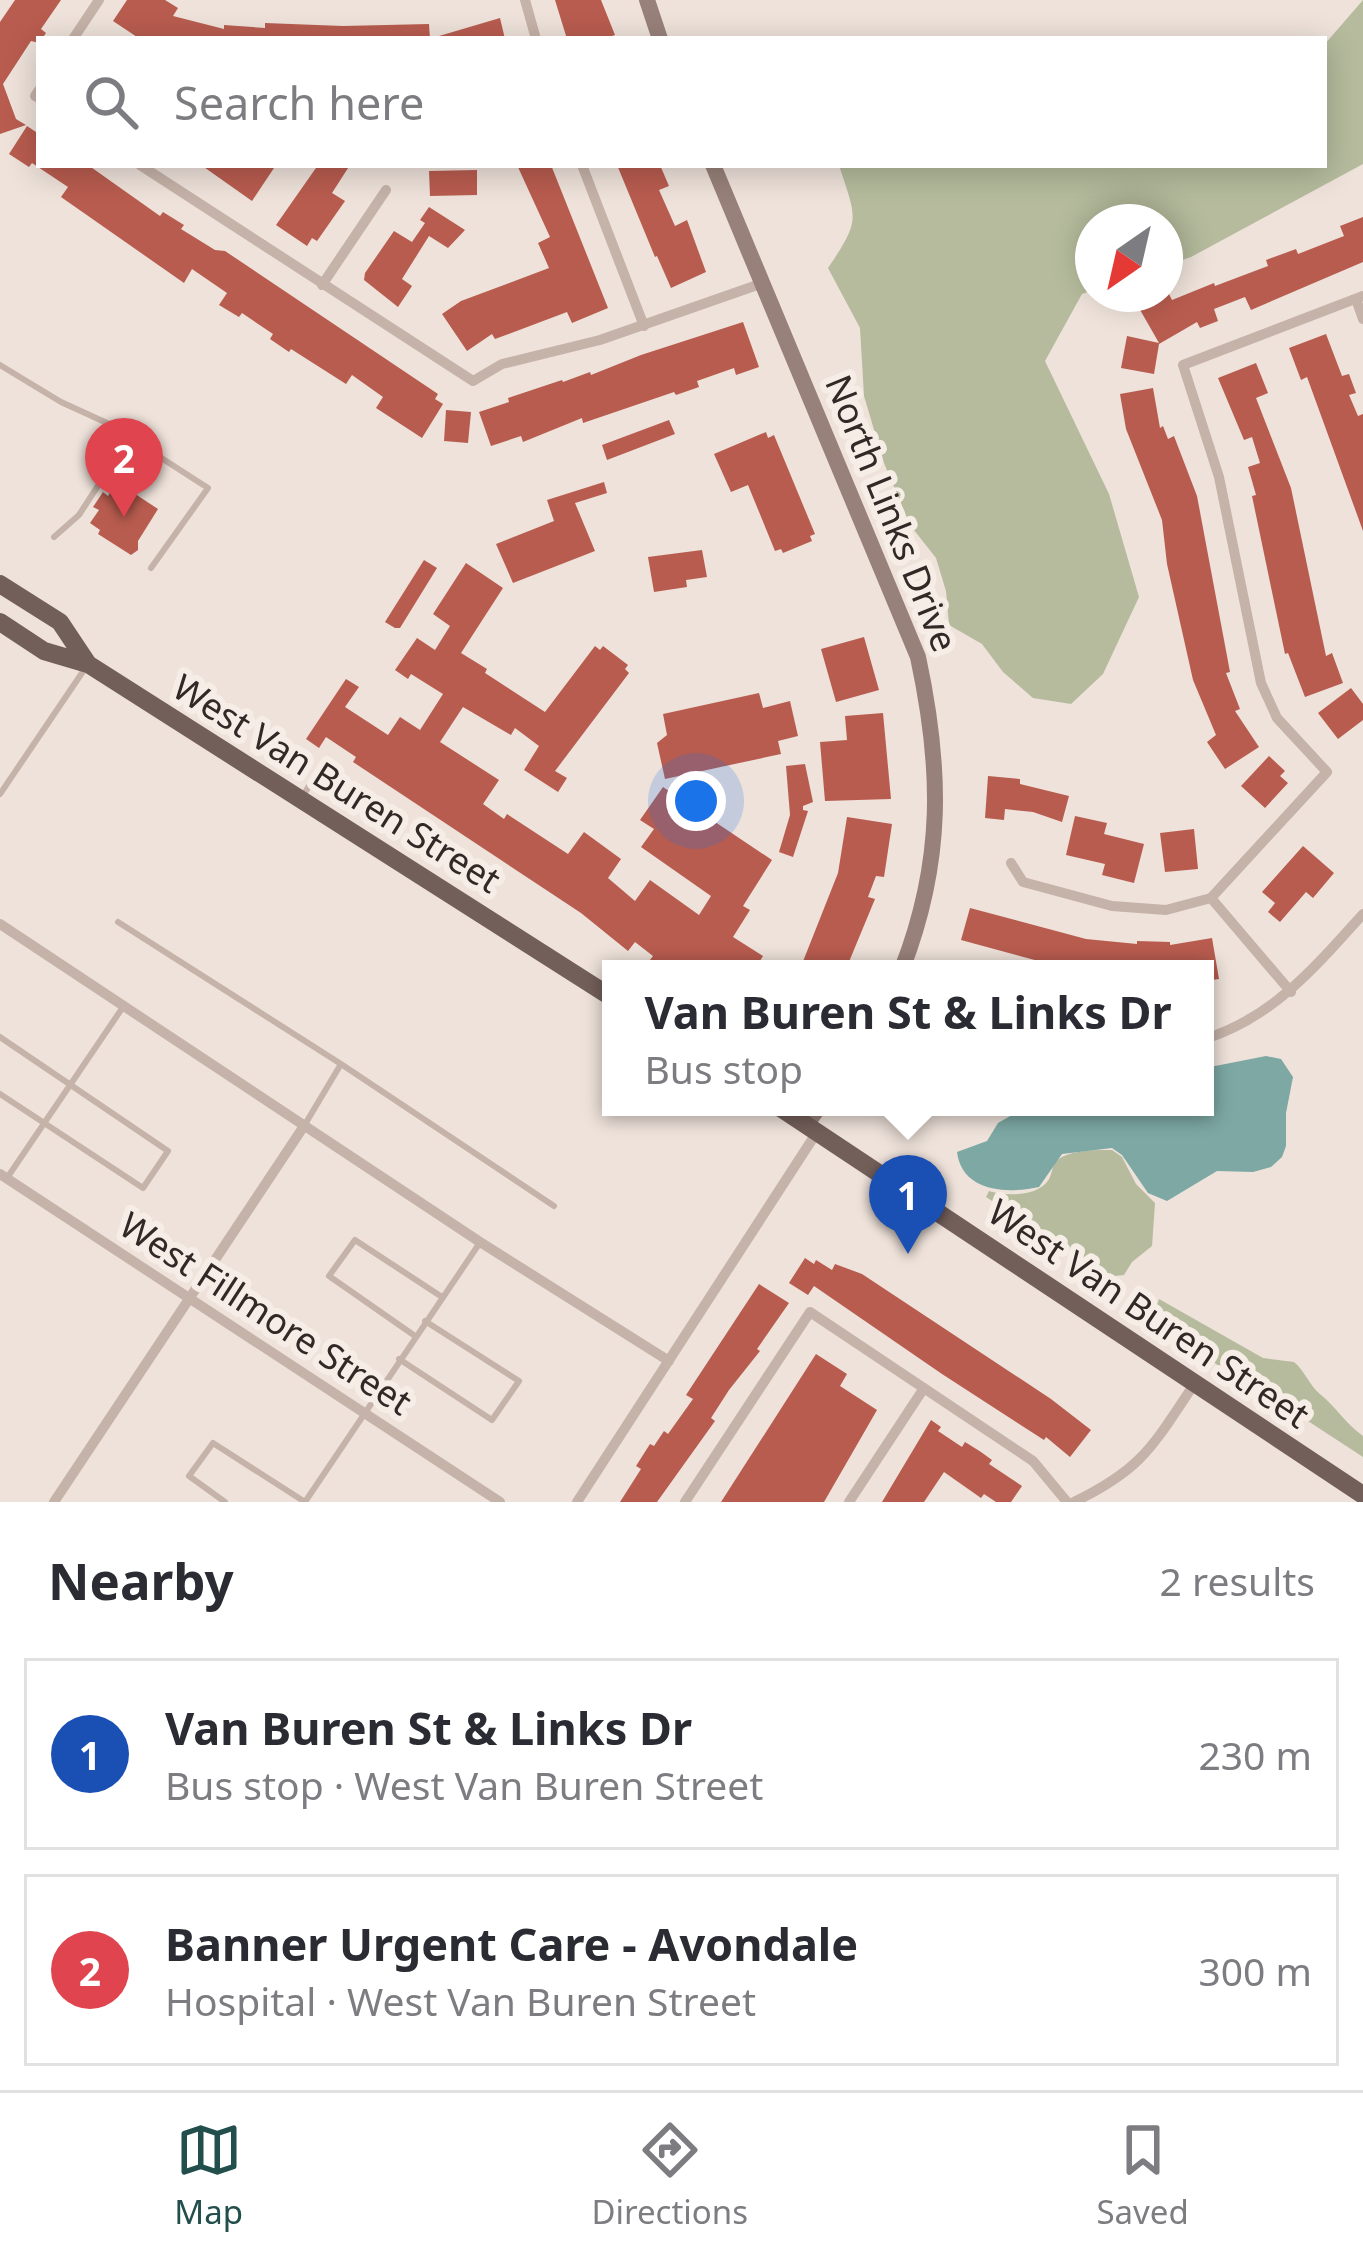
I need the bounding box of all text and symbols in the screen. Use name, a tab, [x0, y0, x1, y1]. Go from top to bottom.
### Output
search box	[36, 36, 1327, 168]
icon: search	[78, 69, 144, 135]
text: Search here	[174, 72, 424, 133]
north arrow	[1075, 204, 1183, 312]
street label: North Links Drive	[814, 368, 970, 658]
pin: 2	[85, 418, 163, 517]
street label: West Van Buren Street	[164, 662, 510, 904]
your location	[666, 771, 726, 831]
popup	[602, 960, 1214, 1116]
text: Van Buren St & Links Dr	[644, 981, 1172, 1042]
text: Bus stop	[644, 1042, 803, 1095]
pin: 1	[869, 1155, 947, 1254]
street label: West Van Buren Street	[979, 1187, 1319, 1439]
street label: West Fillmore Street	[111, 1200, 421, 1426]
text: Nearby	[48, 1545, 234, 1615]
text: 2 results	[1160, 1554, 1315, 1607]
text: Van Buren St & Links Dr	[165, 1697, 692, 1758]
text: 1	[79, 1728, 101, 1781]
text: 230 m	[1198, 1728, 1312, 1781]
text: Bus stop · West Van Buren Street	[165, 1758, 763, 1811]
text: Banner Urgent Care - Avondale	[165, 1913, 858, 1974]
text: 2	[79, 1944, 101, 1997]
text: 300 m	[1198, 1944, 1312, 1997]
text: Hospital · West Van Buren Street	[165, 1974, 756, 2027]
tab: Map	[174, 2117, 243, 2234]
tab: Directions	[591, 2117, 748, 2234]
tab: Saved	[1096, 2117, 1189, 2234]

